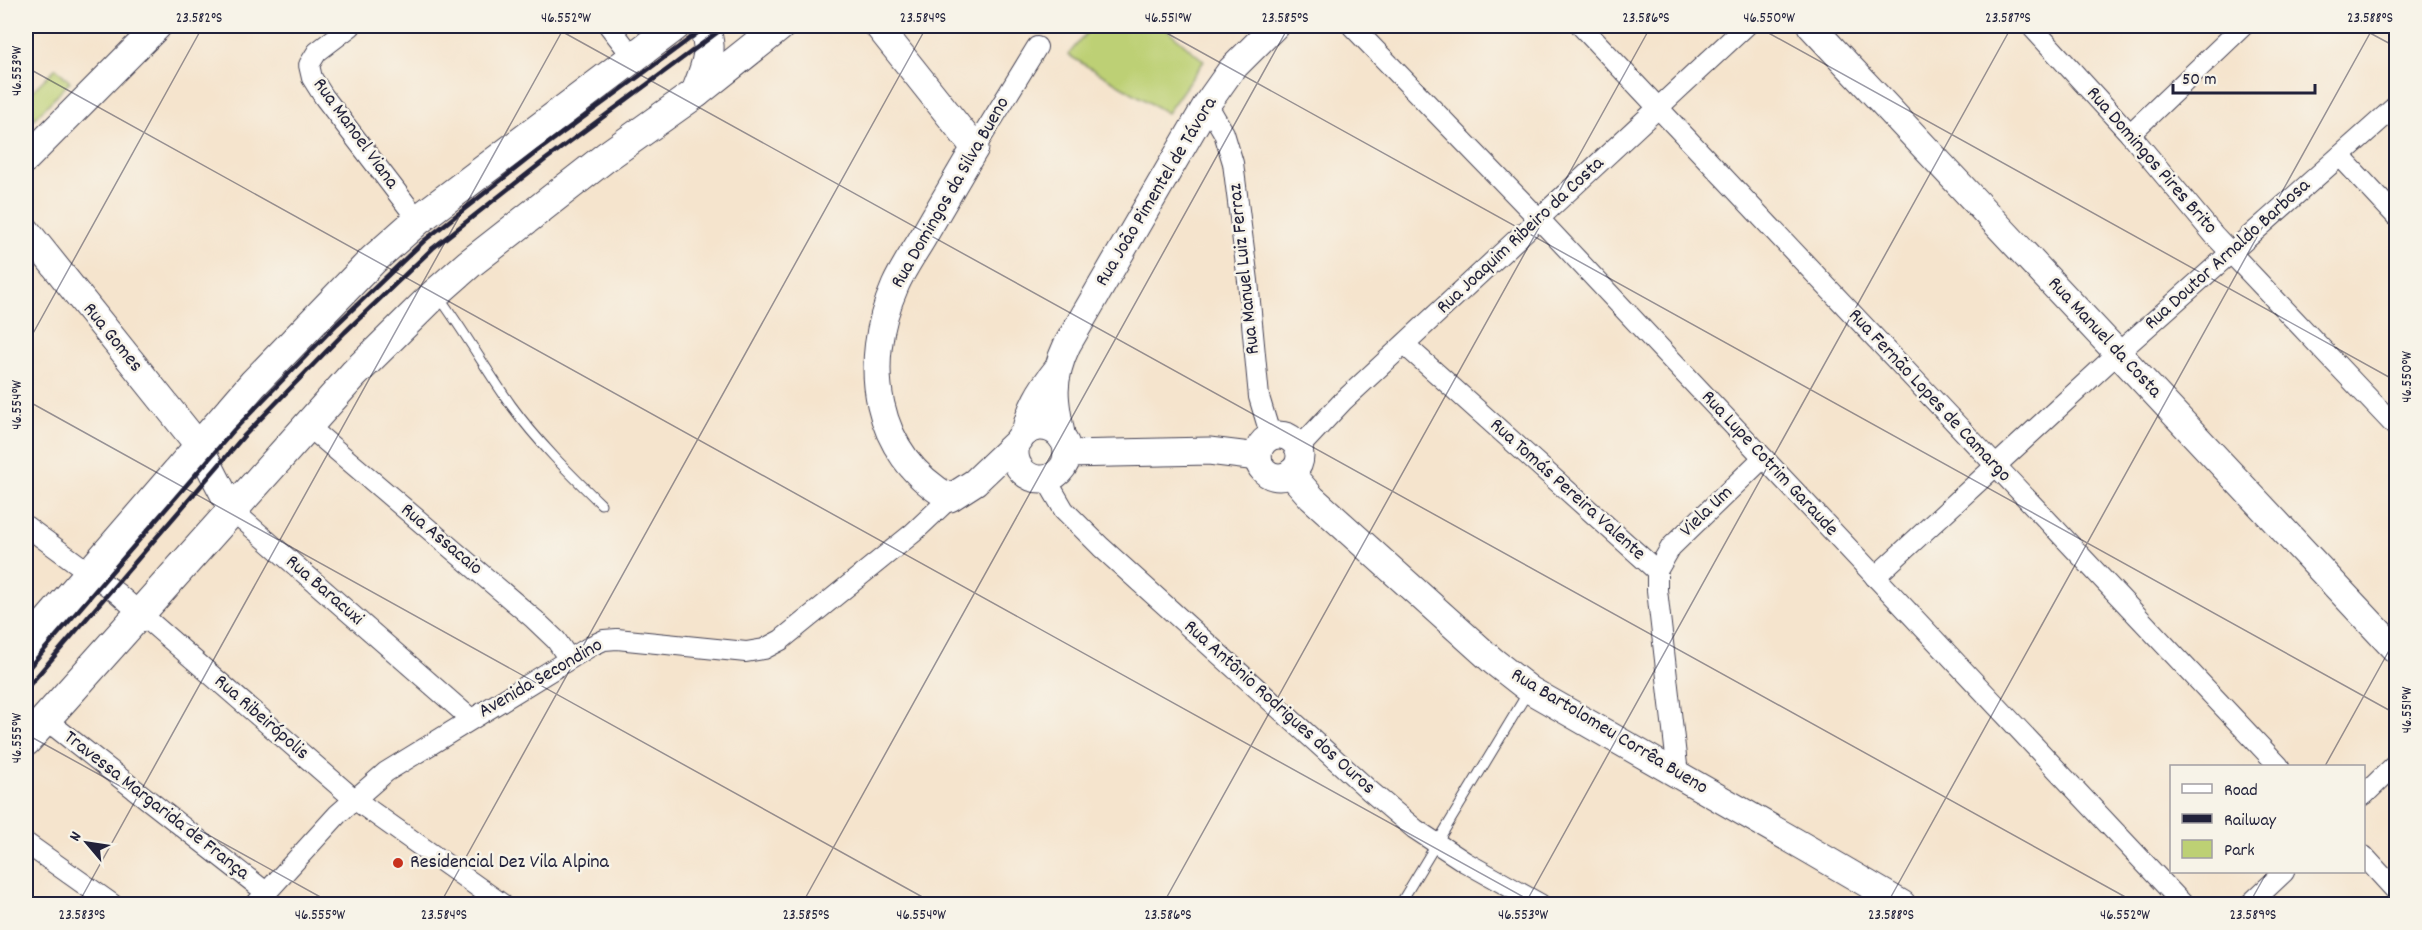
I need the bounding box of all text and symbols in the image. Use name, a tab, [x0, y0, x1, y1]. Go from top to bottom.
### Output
text: 23.582°S	[176, 8, 222, 30]
text: 46.552°W	[541, 8, 591, 30]
text: 23.584°S	[900, 8, 946, 30]
text: 46.551°W	[1145, 8, 1192, 30]
text: 23.585°S	[1261, 8, 1309, 30]
text: 23.586°S	[1622, 8, 1670, 30]
text: 46.550°W	[1743, 8, 1795, 30]
text: 23.587°S	[1985, 8, 2031, 30]
text: 23.588°S	[2347, 8, 2393, 30]
text: 46.553°W	[7, 46, 29, 96]
scale bar	[2173, 57, 2316, 95]
text: 50 m	[2182, 68, 2217, 93]
street label: Rua Manoel Viana	[305, 73, 405, 196]
street label: Rua Domingos Pires Brito	[2079, 81, 2223, 241]
street label: Rua João Pimentel de Távora	[1089, 91, 1225, 292]
street label: Rua Domingos da Silva Bueno	[885, 92, 1017, 294]
street label: Rua Joaquim Ribeiro da Costa	[1431, 150, 1611, 321]
street label: Rua Doutor Arnaldo Barbosa	[2139, 172, 2318, 337]
street label: Rua Manuel Luiz Ferraz	[1222, 182, 1268, 356]
street label: Rua Manuel da Costa	[2040, 271, 2168, 405]
street label: Rua Gomes	[75, 297, 149, 379]
street label: Rua Fernão Lopes de Camargo	[1841, 303, 2017, 489]
text: 46.550°W	[2397, 351, 2419, 403]
text: 46.554°W	[7, 380, 29, 430]
street label: Rua Lupe Cotrim Garaude	[1694, 385, 1844, 543]
street label: Rua Tomás Pereira Valente	[1483, 412, 1651, 568]
street label: Viela Um	[1674, 480, 1740, 544]
street label: Rua Assacaio	[394, 497, 488, 583]
street label: Rua Baracuxi	[279, 549, 370, 633]
street label: Rua Antônio Rodrigues dos Ouros	[1177, 614, 1381, 802]
street label: Avenida Secondino	[474, 632, 608, 726]
street label: Rua Bartolomeu Corrêa Bueno	[1505, 662, 1713, 802]
street label: Rua Ribeirópolis	[207, 669, 315, 767]
text: 46.551°W	[2397, 686, 2419, 733]
text: 46.555°W	[7, 712, 29, 763]
street label: Travessa Margarida de França	[57, 724, 255, 888]
legend	[2170, 765, 2365, 873]
text: Road	[2224, 779, 2258, 804]
text: Railway	[2224, 809, 2277, 834]
north arrow	[57, 813, 117, 873]
text: N	[64, 828, 88, 846]
text: Park	[2224, 839, 2255, 864]
place label: Residencial Dez Vila Alpina	[410, 849, 610, 877]
marker: Residencial Dez Vila Alpina	[391, 856, 405, 870]
text: 23.583°S	[59, 905, 105, 927]
text: 46.555°W	[295, 905, 346, 927]
text: 23.584°S	[421, 905, 467, 927]
text: 23.585°S	[782, 905, 830, 927]
text: 46.554°W	[896, 905, 946, 927]
text: 23.586°S	[1144, 905, 1192, 927]
text: 46.553°W	[1498, 905, 1548, 927]
text: 23.588°S	[1868, 905, 1914, 927]
text: 46.552°W	[2100, 905, 2150, 927]
text: 23.589°S	[2230, 905, 2276, 927]

